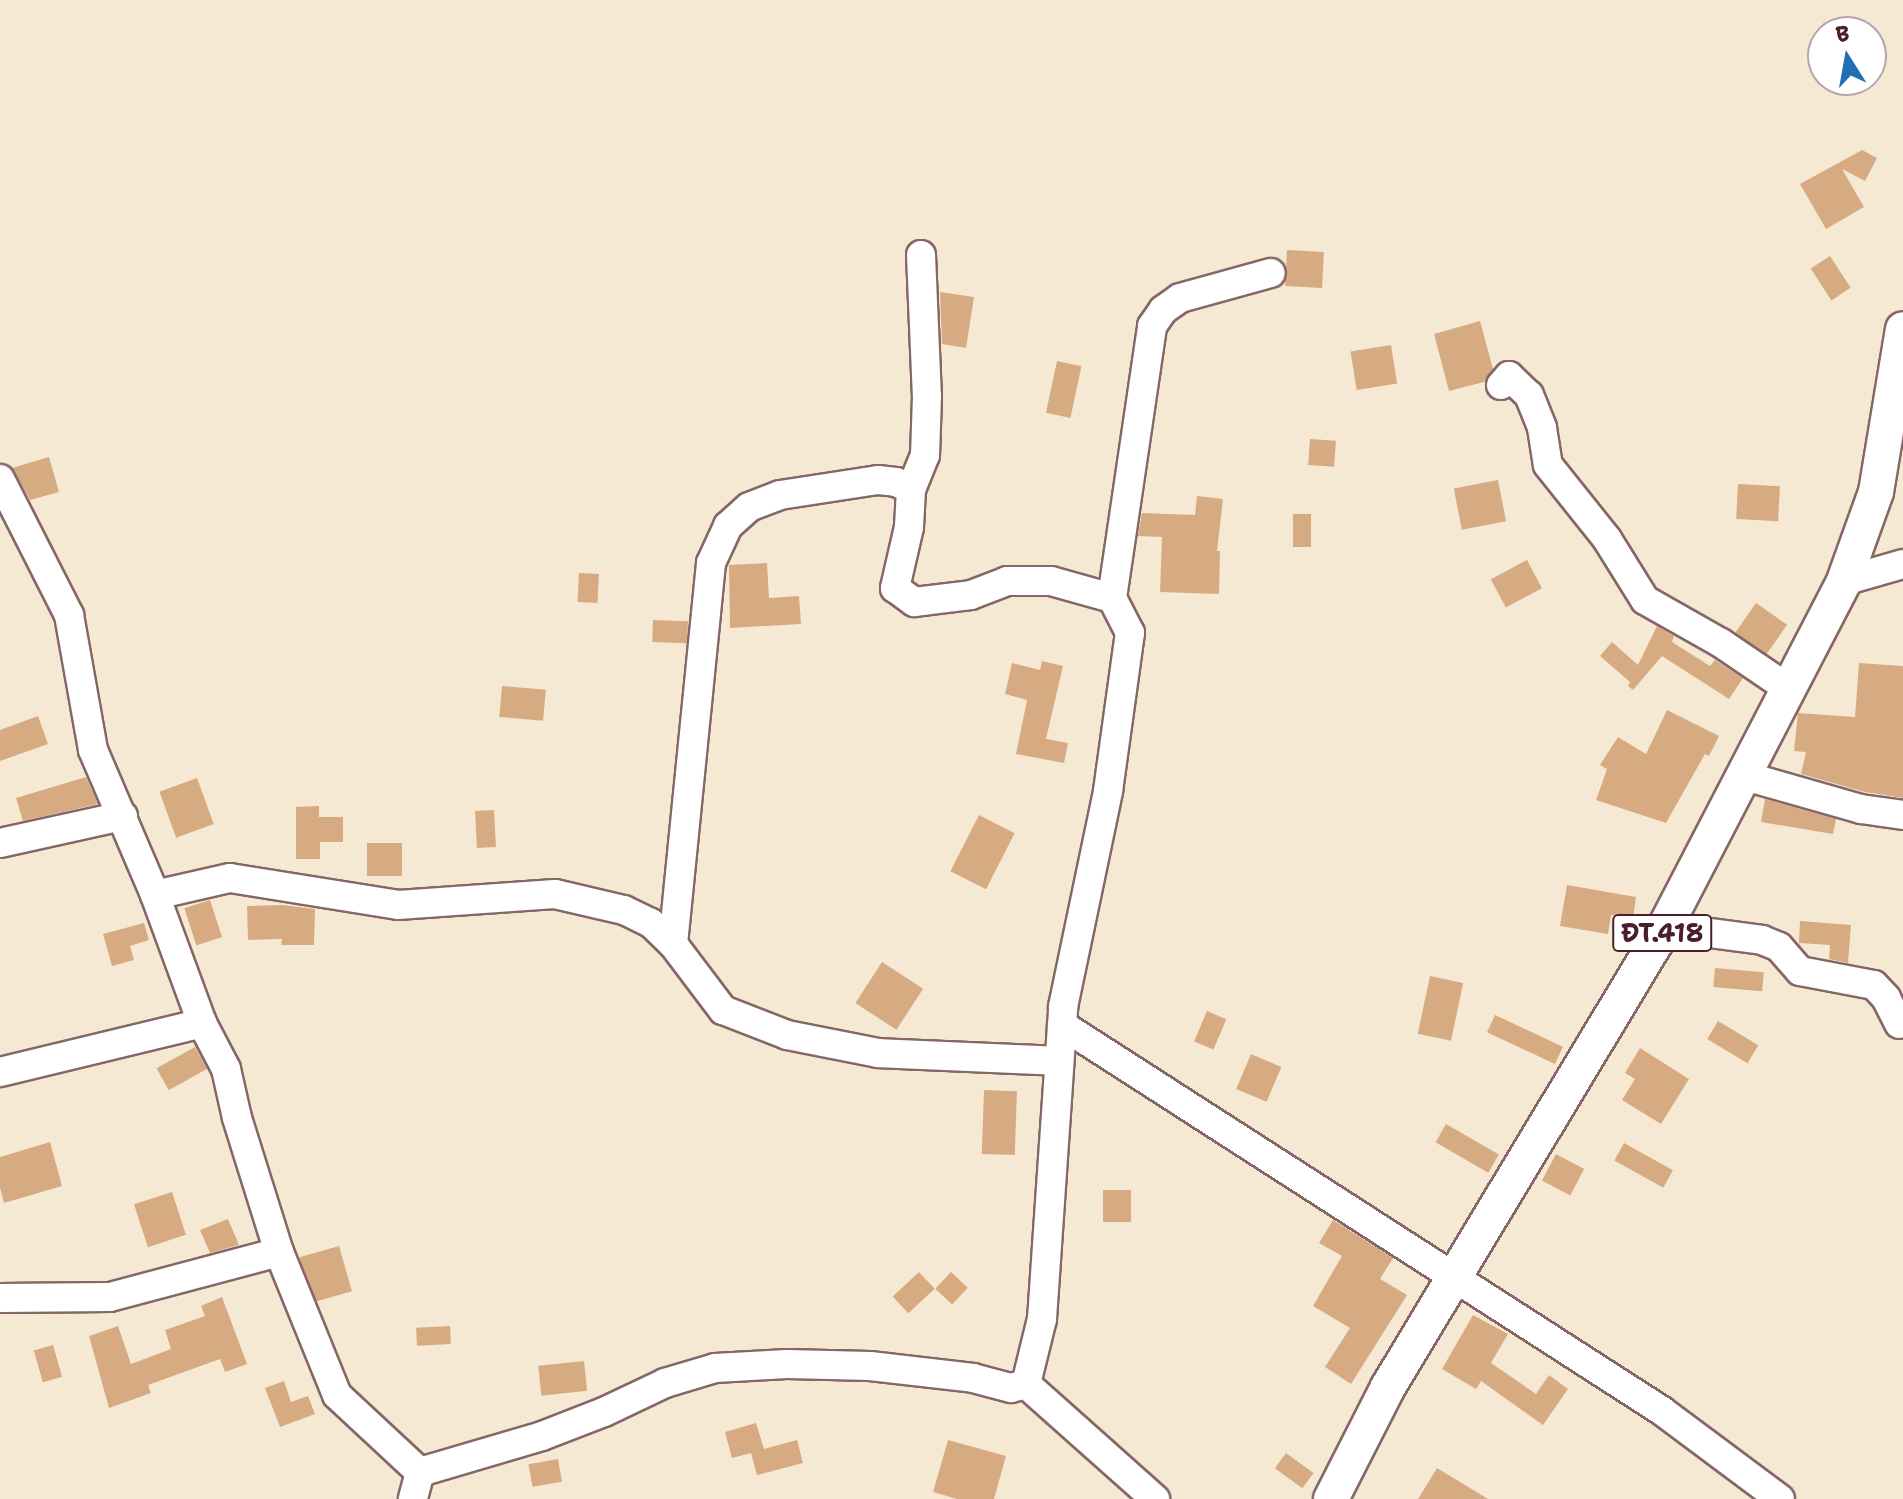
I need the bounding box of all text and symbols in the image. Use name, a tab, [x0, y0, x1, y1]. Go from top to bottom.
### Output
north arrow	[1807, 16, 1887, 96]
text: B	[1833, 18, 1852, 49]
road number: ĐT.418	[1612, 911, 1712, 955]

